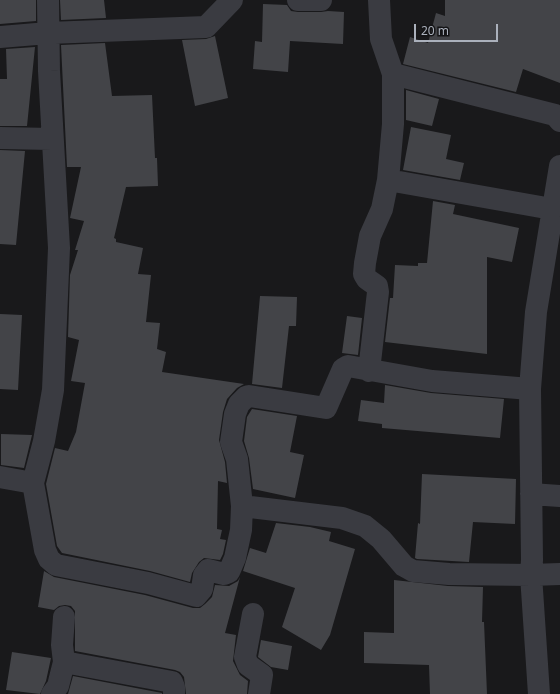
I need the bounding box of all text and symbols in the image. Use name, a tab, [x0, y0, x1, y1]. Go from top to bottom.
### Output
scale bar	[416, 16, 500, 42]
text: 20 m	[421, 22, 449, 39]

